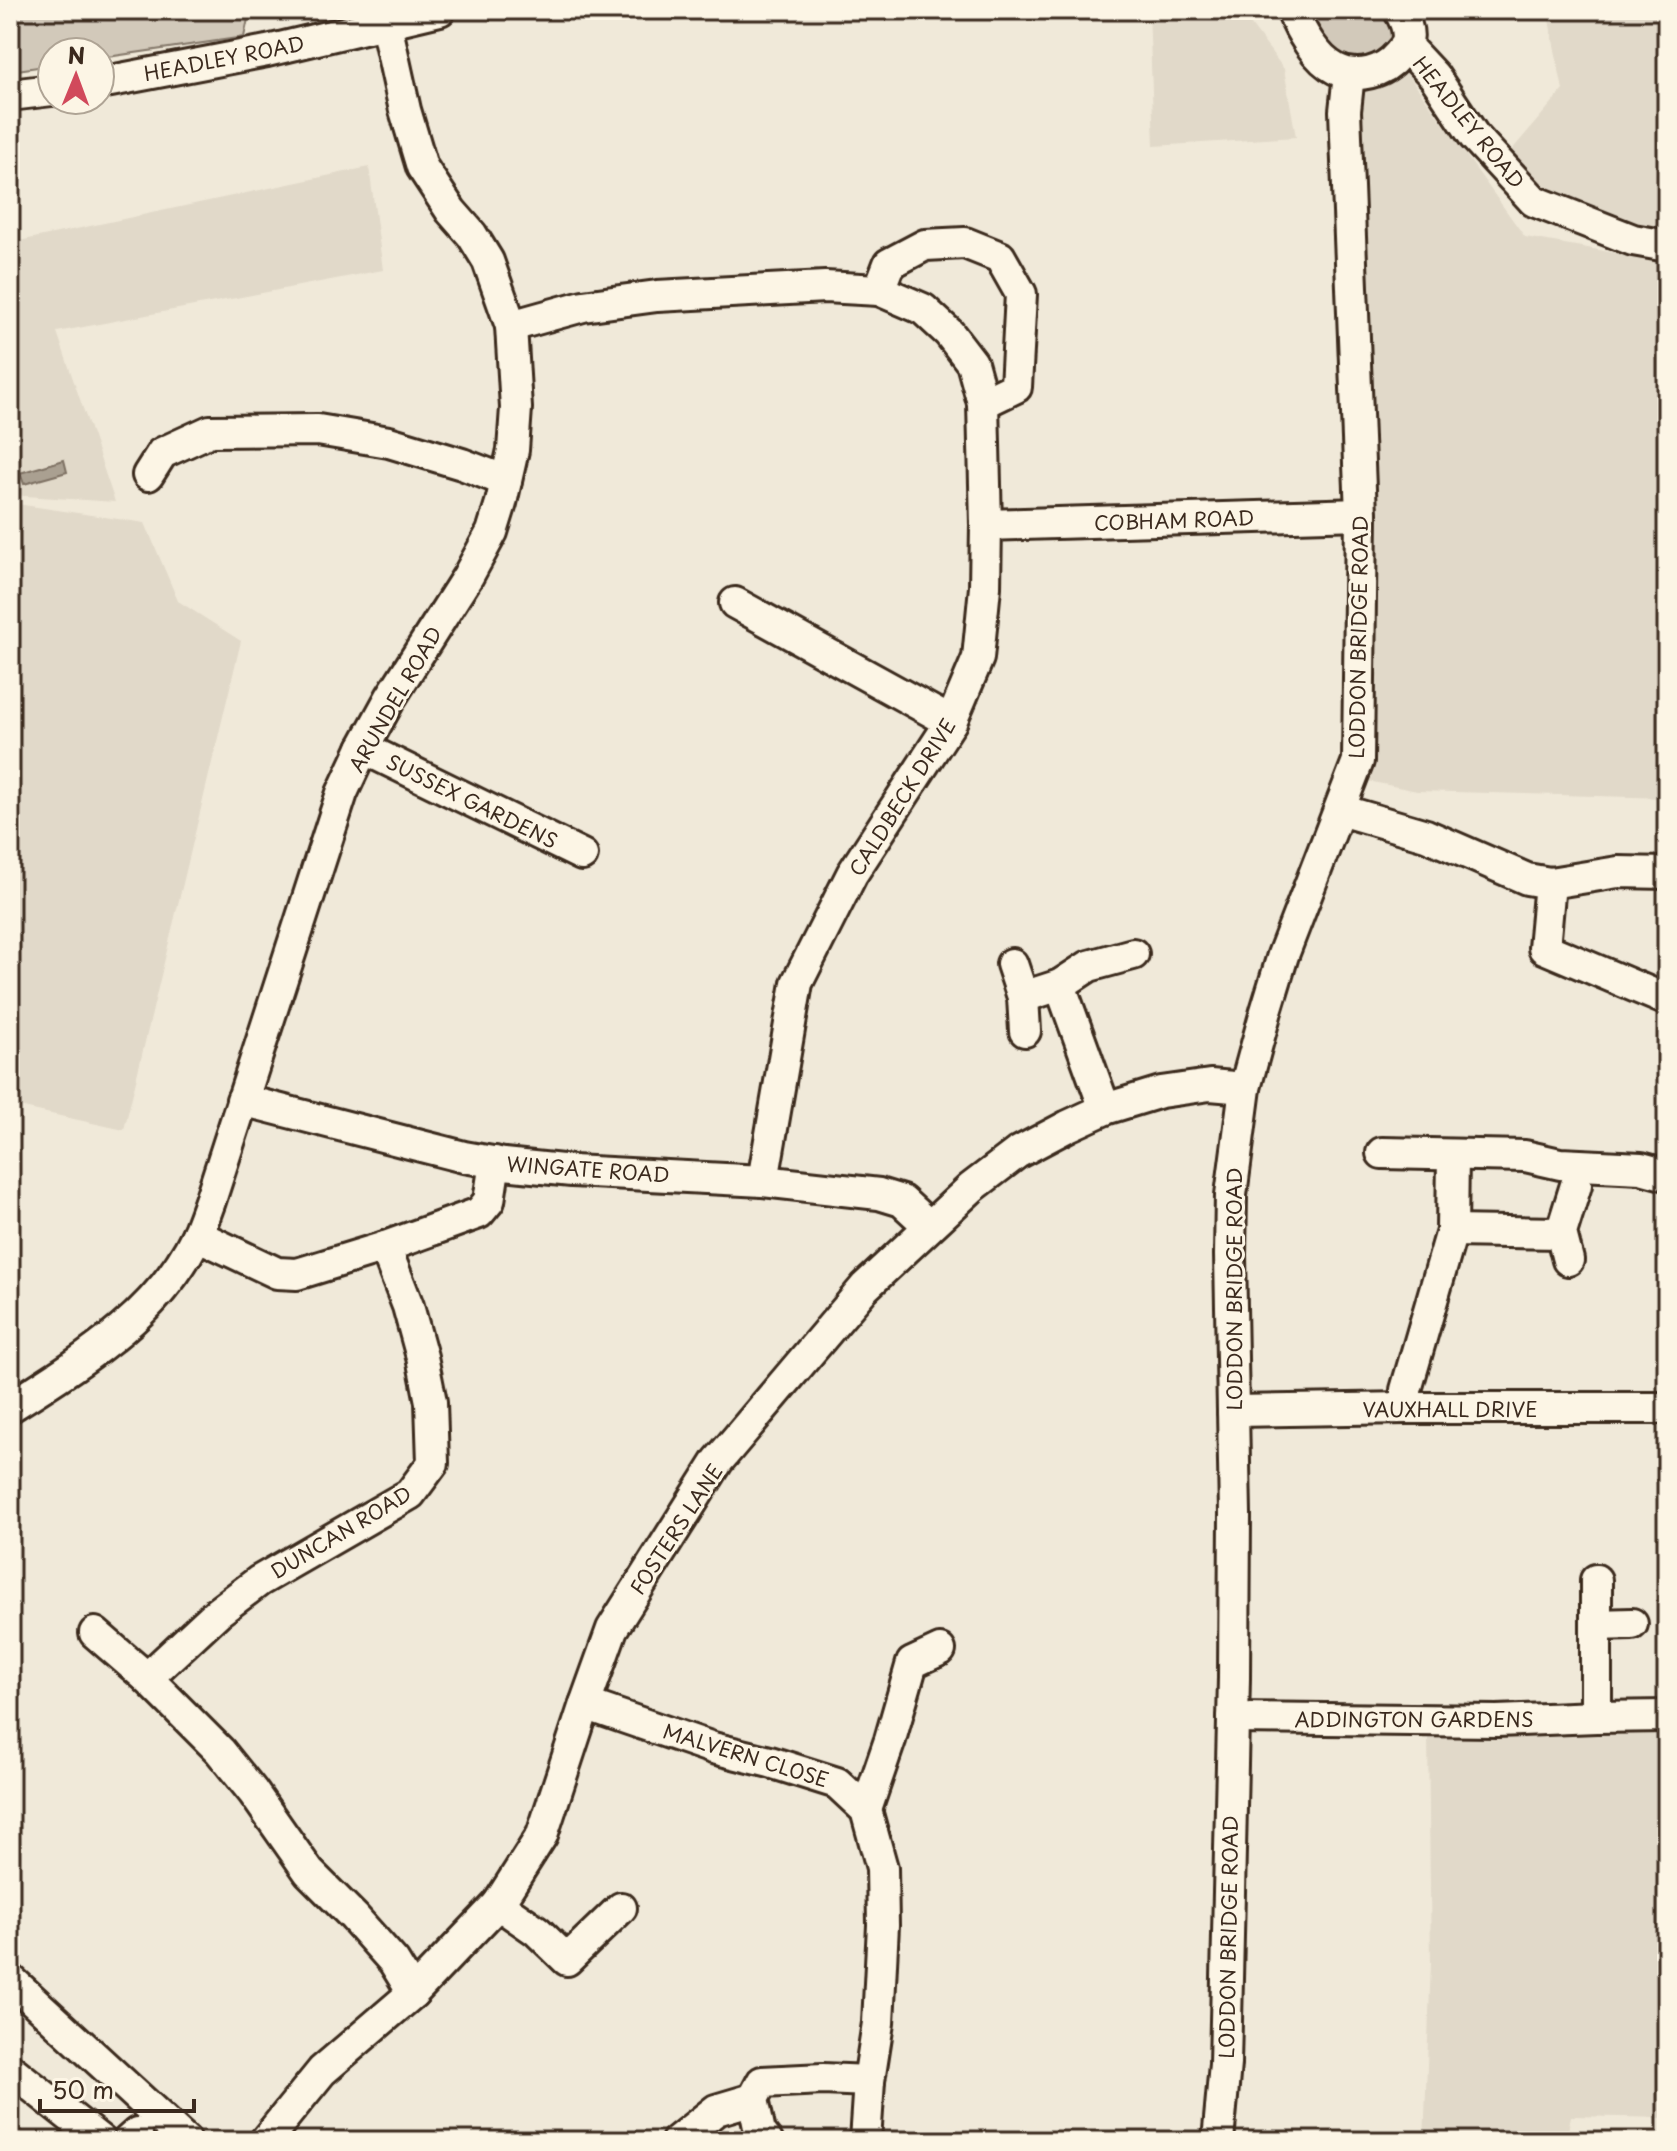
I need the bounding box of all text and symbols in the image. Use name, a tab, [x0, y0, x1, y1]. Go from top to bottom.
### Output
street label: HEADLEY ROAD	[141, 28, 307, 88]
north arrow	[36, 36, 116, 116]
text: N	[67, 38, 85, 71]
street label: HEADLEY ROAD	[1406, 49, 1532, 195]
street label: COBHAM ROAD	[1093, 502, 1255, 538]
street label: LODDON BRIDGE ROAD	[1341, 515, 1375, 759]
street label: ARUNDEL ROAD	[341, 620, 449, 778]
street label: CALDBECK DRIVE	[841, 712, 963, 882]
street label: SUSSEX GARDENS	[381, 746, 563, 856]
street label: WINGATE ROAD	[505, 1148, 671, 1190]
street label: LODDON BRIDGE ROAD	[1219, 1167, 1249, 1411]
street label: VAUXHALL DRIVE	[1363, 1394, 1537, 1424]
street label: FOSTERS LANE	[622, 1458, 730, 1600]
street label: DUNCAN ROAD	[265, 1478, 417, 1586]
street label: ADDINGTON GARDENS	[1294, 1704, 1534, 1734]
street label: MALVERN CLOSE	[659, 1716, 833, 1794]
street label: LODDON BRIDGE ROAD	[1211, 1815, 1245, 2059]
scale bar	[40, 2063, 194, 2113]
text: 50 m	[52, 2071, 114, 2107]

